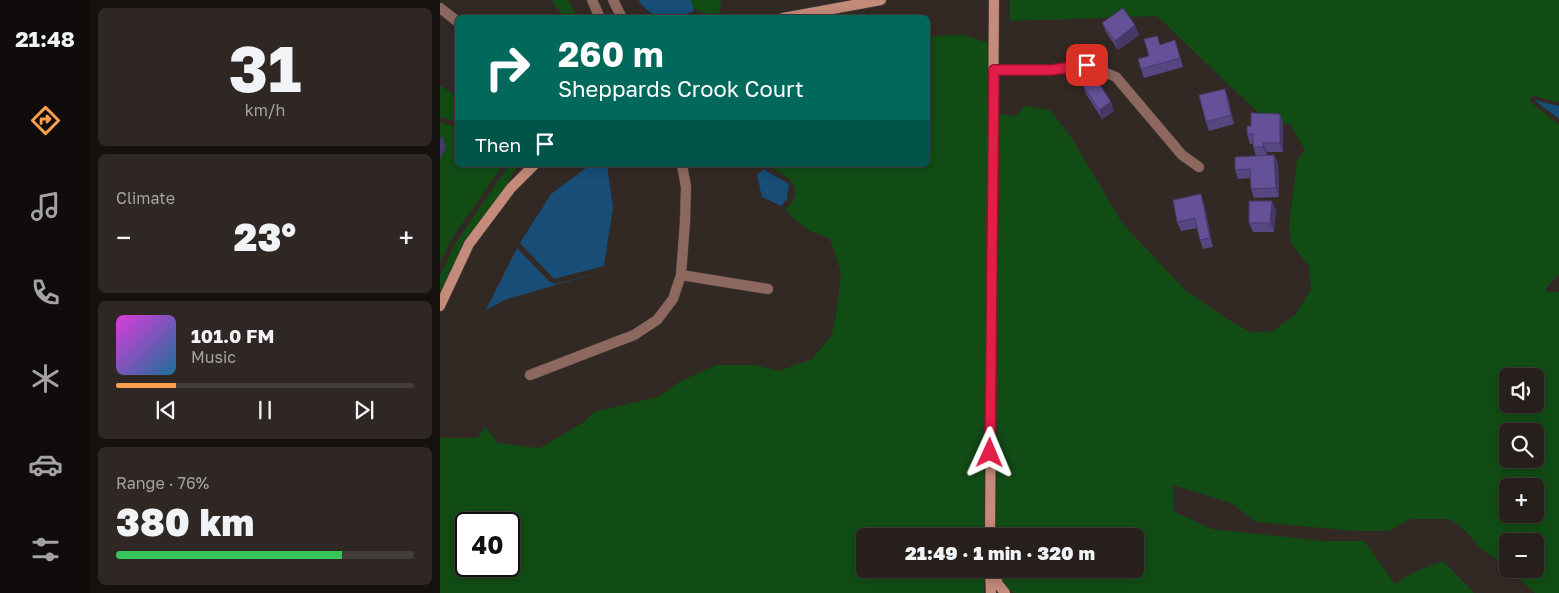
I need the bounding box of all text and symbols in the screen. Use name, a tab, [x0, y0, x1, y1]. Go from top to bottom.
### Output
text: 21:48	[15, 25, 75, 52]
text: 31	[228, 28, 302, 106]
text: 260 m	[558, 33, 664, 75]
icon: right	[475, 35, 540, 100]
pin	[1066, 44, 1108, 86]
icon: arrive	[1073, 51, 1101, 79]
text: Sheppards Crook Court	[558, 75, 804, 102]
text: km/h	[245, 100, 285, 120]
icon: directions	[28, 103, 63, 138]
icon: arrive	[531, 130, 559, 158]
text: Then	[475, 133, 521, 156]
text: Climate	[116, 188, 175, 208]
icon: music	[28, 189, 63, 224]
text: 23°	[234, 214, 296, 259]
text: −	[116, 221, 131, 254]
text: +	[399, 221, 414, 254]
icon: phone	[28, 275, 63, 310]
text: 101.0 FM	[191, 324, 274, 347]
text: Music	[191, 347, 236, 367]
icon: climate	[28, 361, 63, 396]
map controls	[1499, 368, 1544, 578]
button: sound	[1499, 368, 1544, 413]
icon: previous	[152, 396, 180, 424]
icon: pause	[251, 396, 279, 424]
icon: next	[350, 396, 378, 424]
button: search	[1499, 423, 1544, 468]
position arrow	[963, 426, 1015, 478]
icon: car	[28, 447, 63, 482]
text: Range · 76%	[116, 473, 209, 493]
button: +	[1499, 478, 1544, 523]
text: 380 km	[116, 499, 254, 544]
speed limit sign: 40	[455, 512, 520, 577]
icon: filters	[28, 532, 63, 567]
button: −	[1499, 533, 1544, 578]
text: 21:49 · 1 min · 320 m	[905, 541, 1095, 564]

